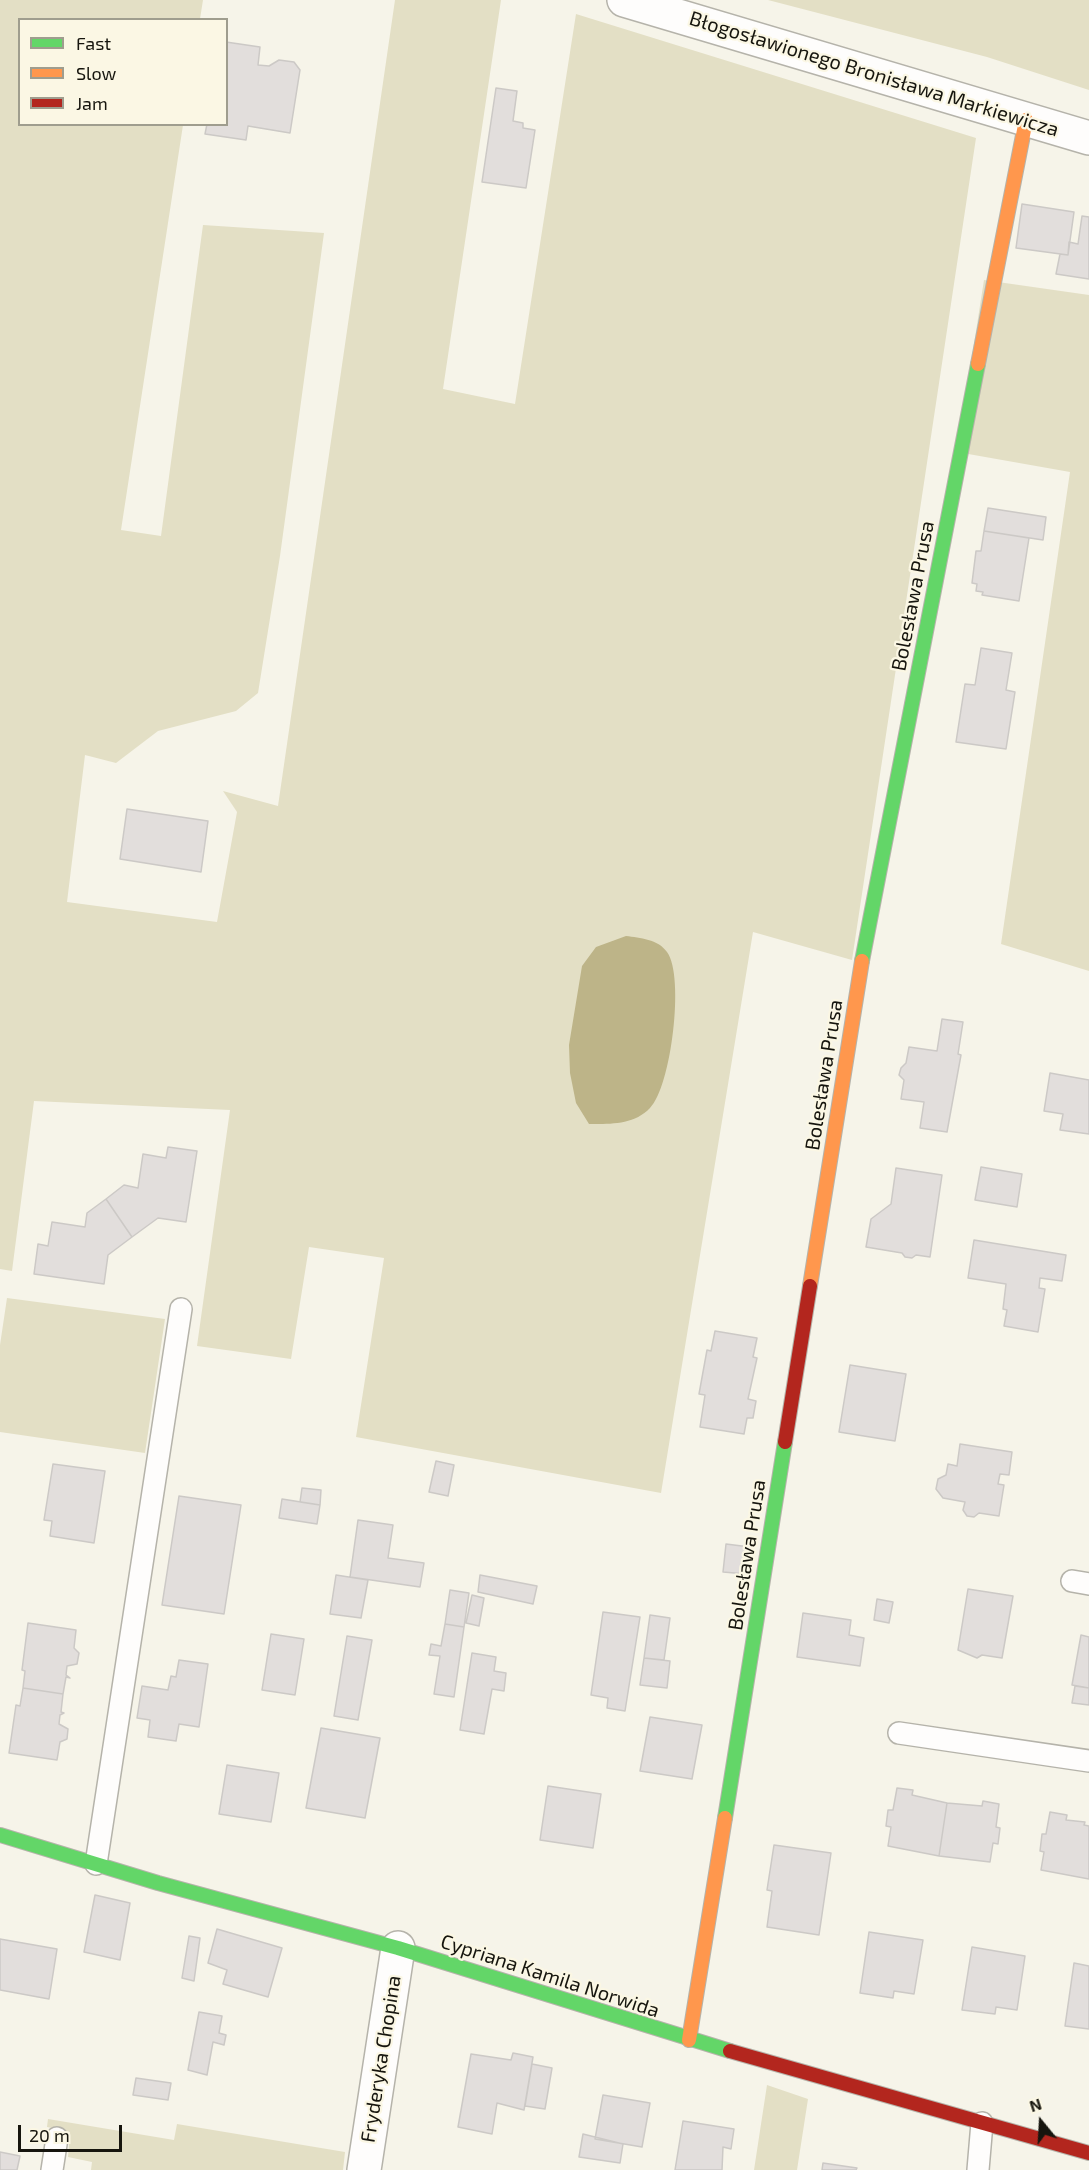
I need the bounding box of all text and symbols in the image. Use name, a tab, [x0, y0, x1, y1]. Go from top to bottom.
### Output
street label: Błogosławionego Bronisława Markiewicza	[686, 6, 1062, 142]
legend	[18, 18, 228, 126]
text: Fast	[76, 32, 111, 54]
text: Slow	[76, 62, 116, 84]
text: Jam	[76, 92, 108, 114]
street label: Bolesława Prusa	[887, 519, 939, 673]
street label: Bolesława Prusa	[800, 998, 848, 1152]
street label: Bolesława Prusa	[723, 1478, 771, 1632]
street label: Cypriana Kamila Norwida	[438, 1929, 662, 2023]
street label: Fryderyka Chopina	[356, 1974, 406, 2144]
north arrow	[1011, 2092, 1071, 2152]
text: N	[1027, 2094, 1044, 2115]
scale bar	[21, 2113, 124, 2151]
text: 20 m	[29, 2124, 70, 2146]

